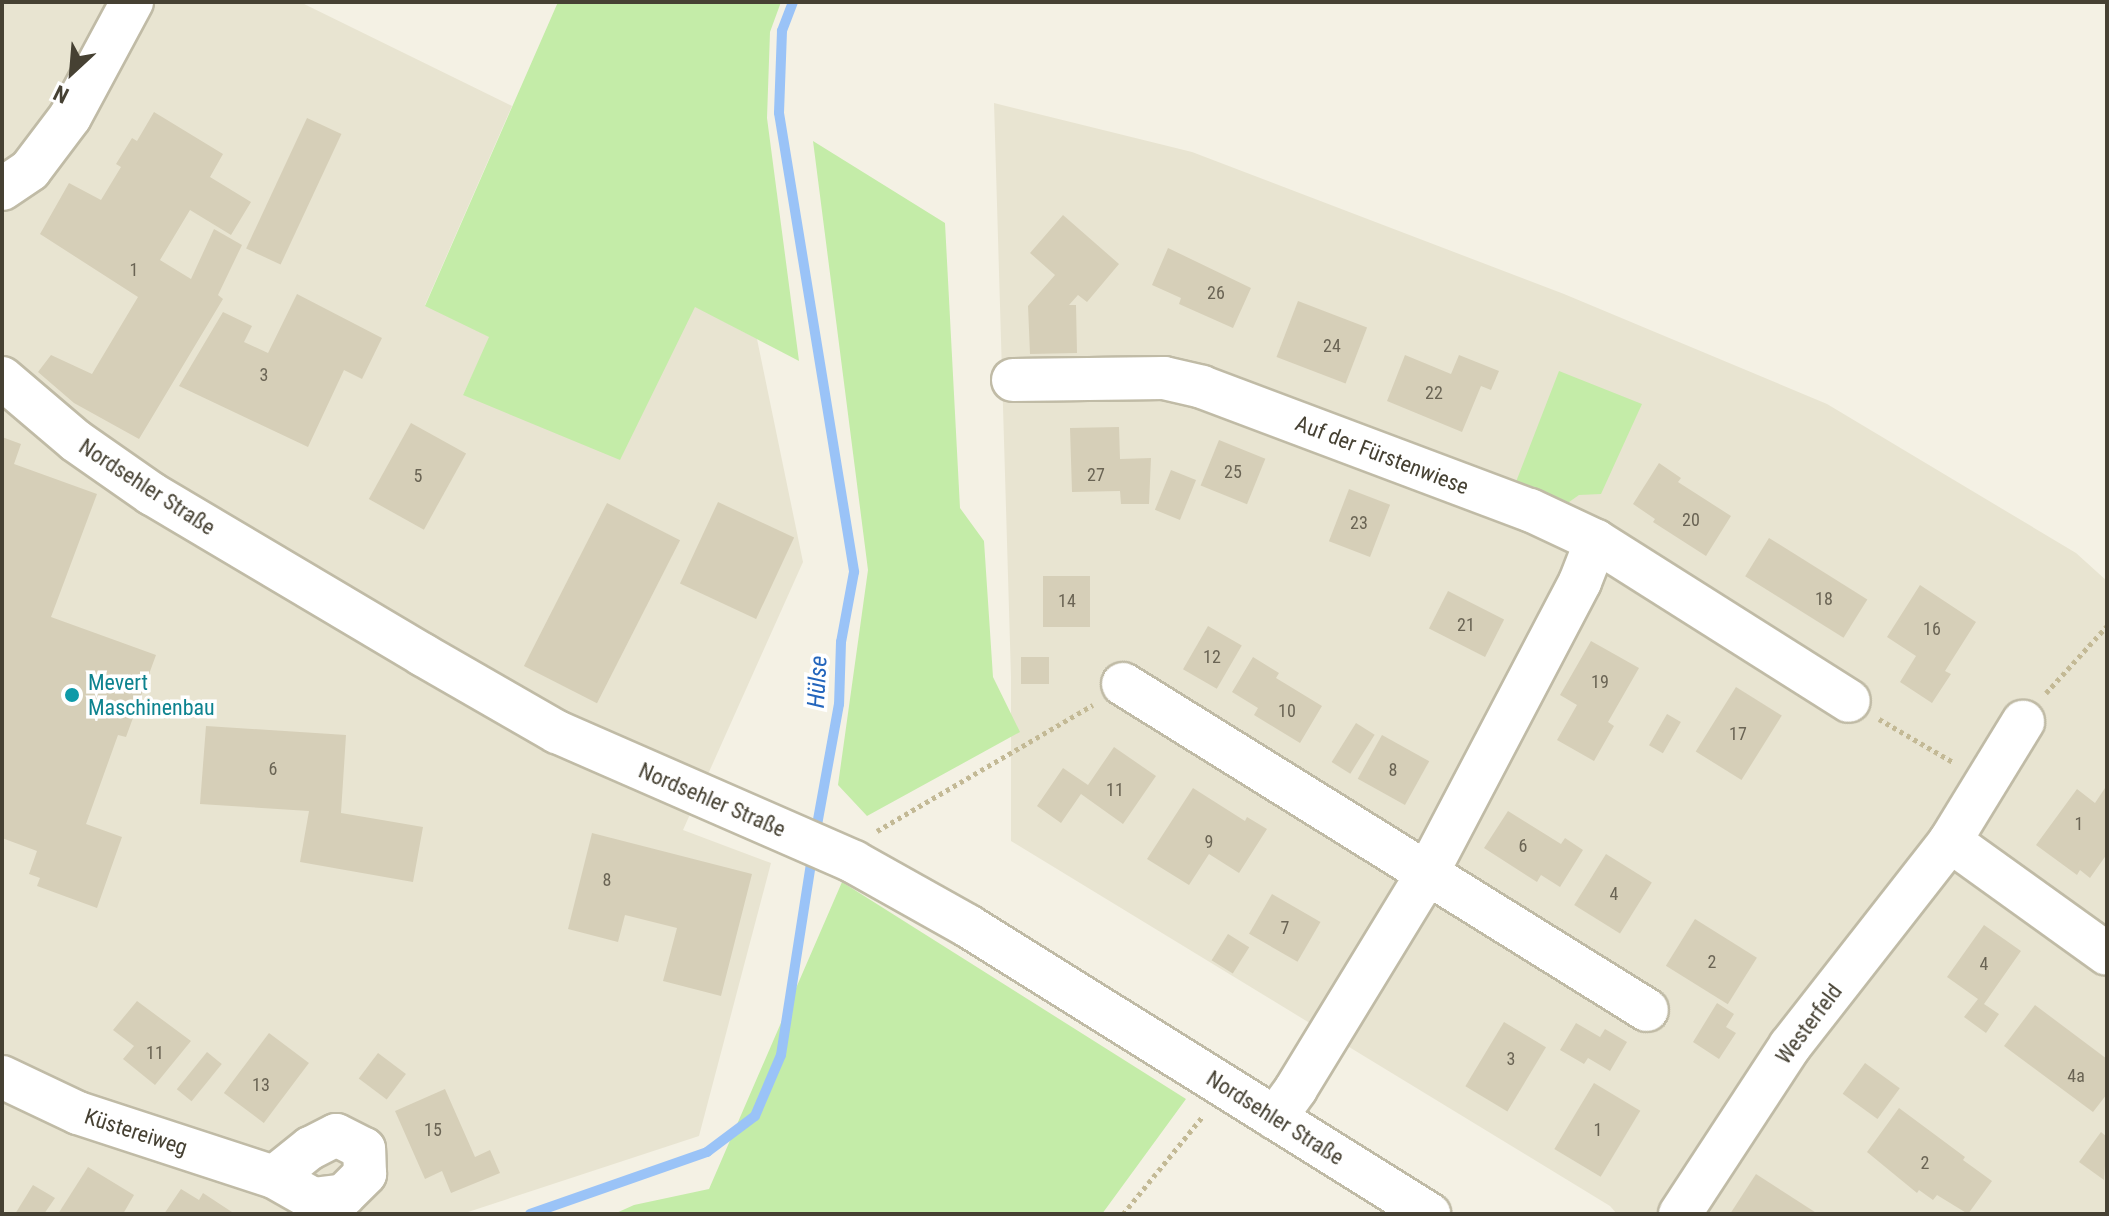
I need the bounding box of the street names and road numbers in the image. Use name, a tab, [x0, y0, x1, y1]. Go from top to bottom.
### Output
street label: Auf der Fürstenwiese	[1292, 410, 1472, 500]
street label: Nordsehler Straße	[74, 433, 220, 541]
street label: Nordsehler Straße	[635, 757, 789, 843]
street label: Westerfeld	[1770, 979, 1848, 1069]
street label: Nordsehler Straße	[1202, 1065, 1348, 1171]
street label: Küstereiweg	[81, 1103, 191, 1161]

